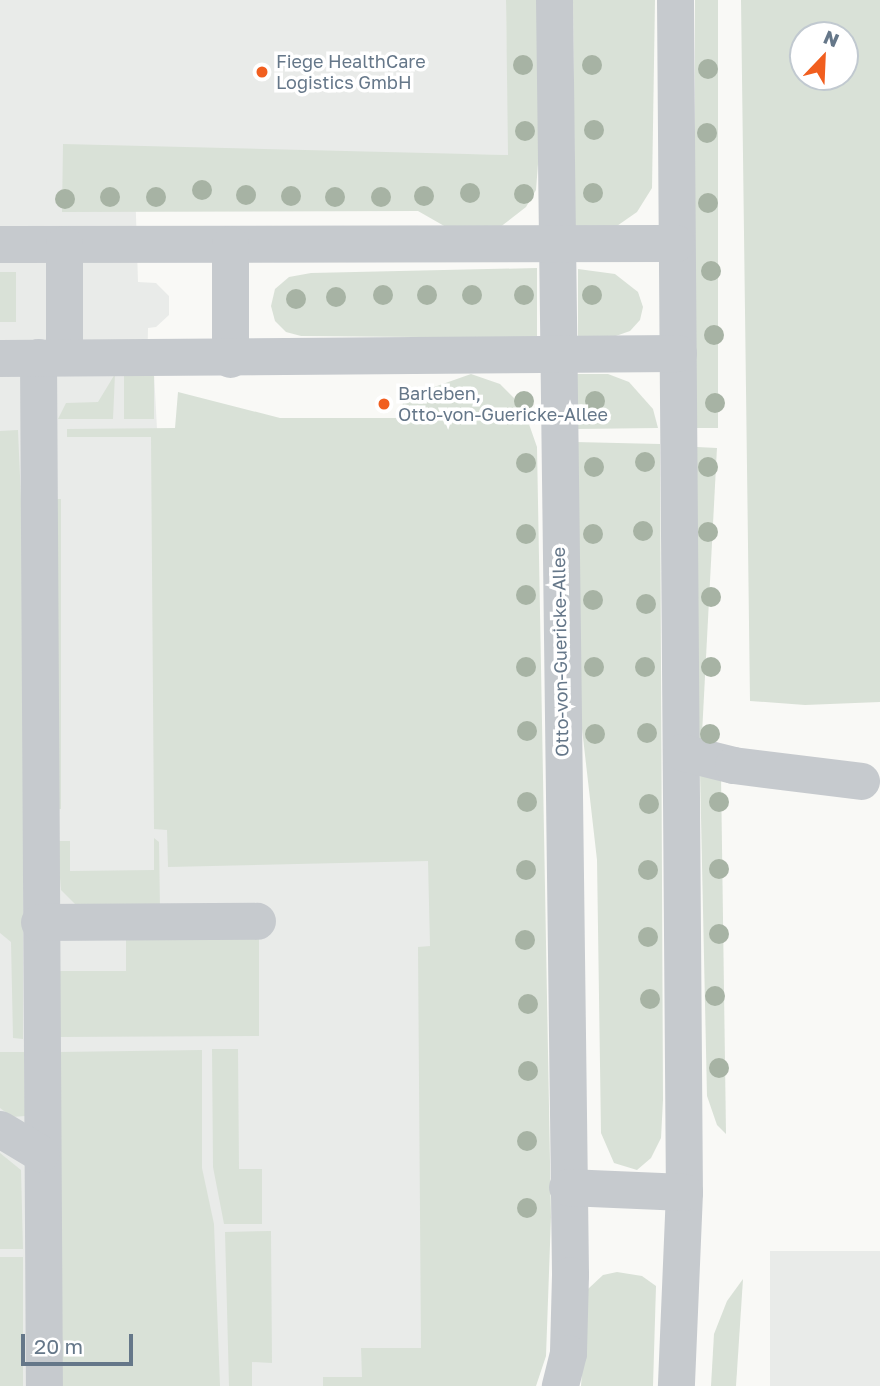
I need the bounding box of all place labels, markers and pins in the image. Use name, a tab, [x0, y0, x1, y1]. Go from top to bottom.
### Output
place label: Fiege HealthCare Logistics GmbH	[276, 51, 426, 94]
marker: Fiege HealthCare Logistics GmbH	[254, 64, 270, 80]
place label: Barleben, Otto-von-Guericke-Allee	[398, 383, 608, 426]
marker: Barleben, Otto-von-Guericke-Allee	[376, 396, 392, 412]

